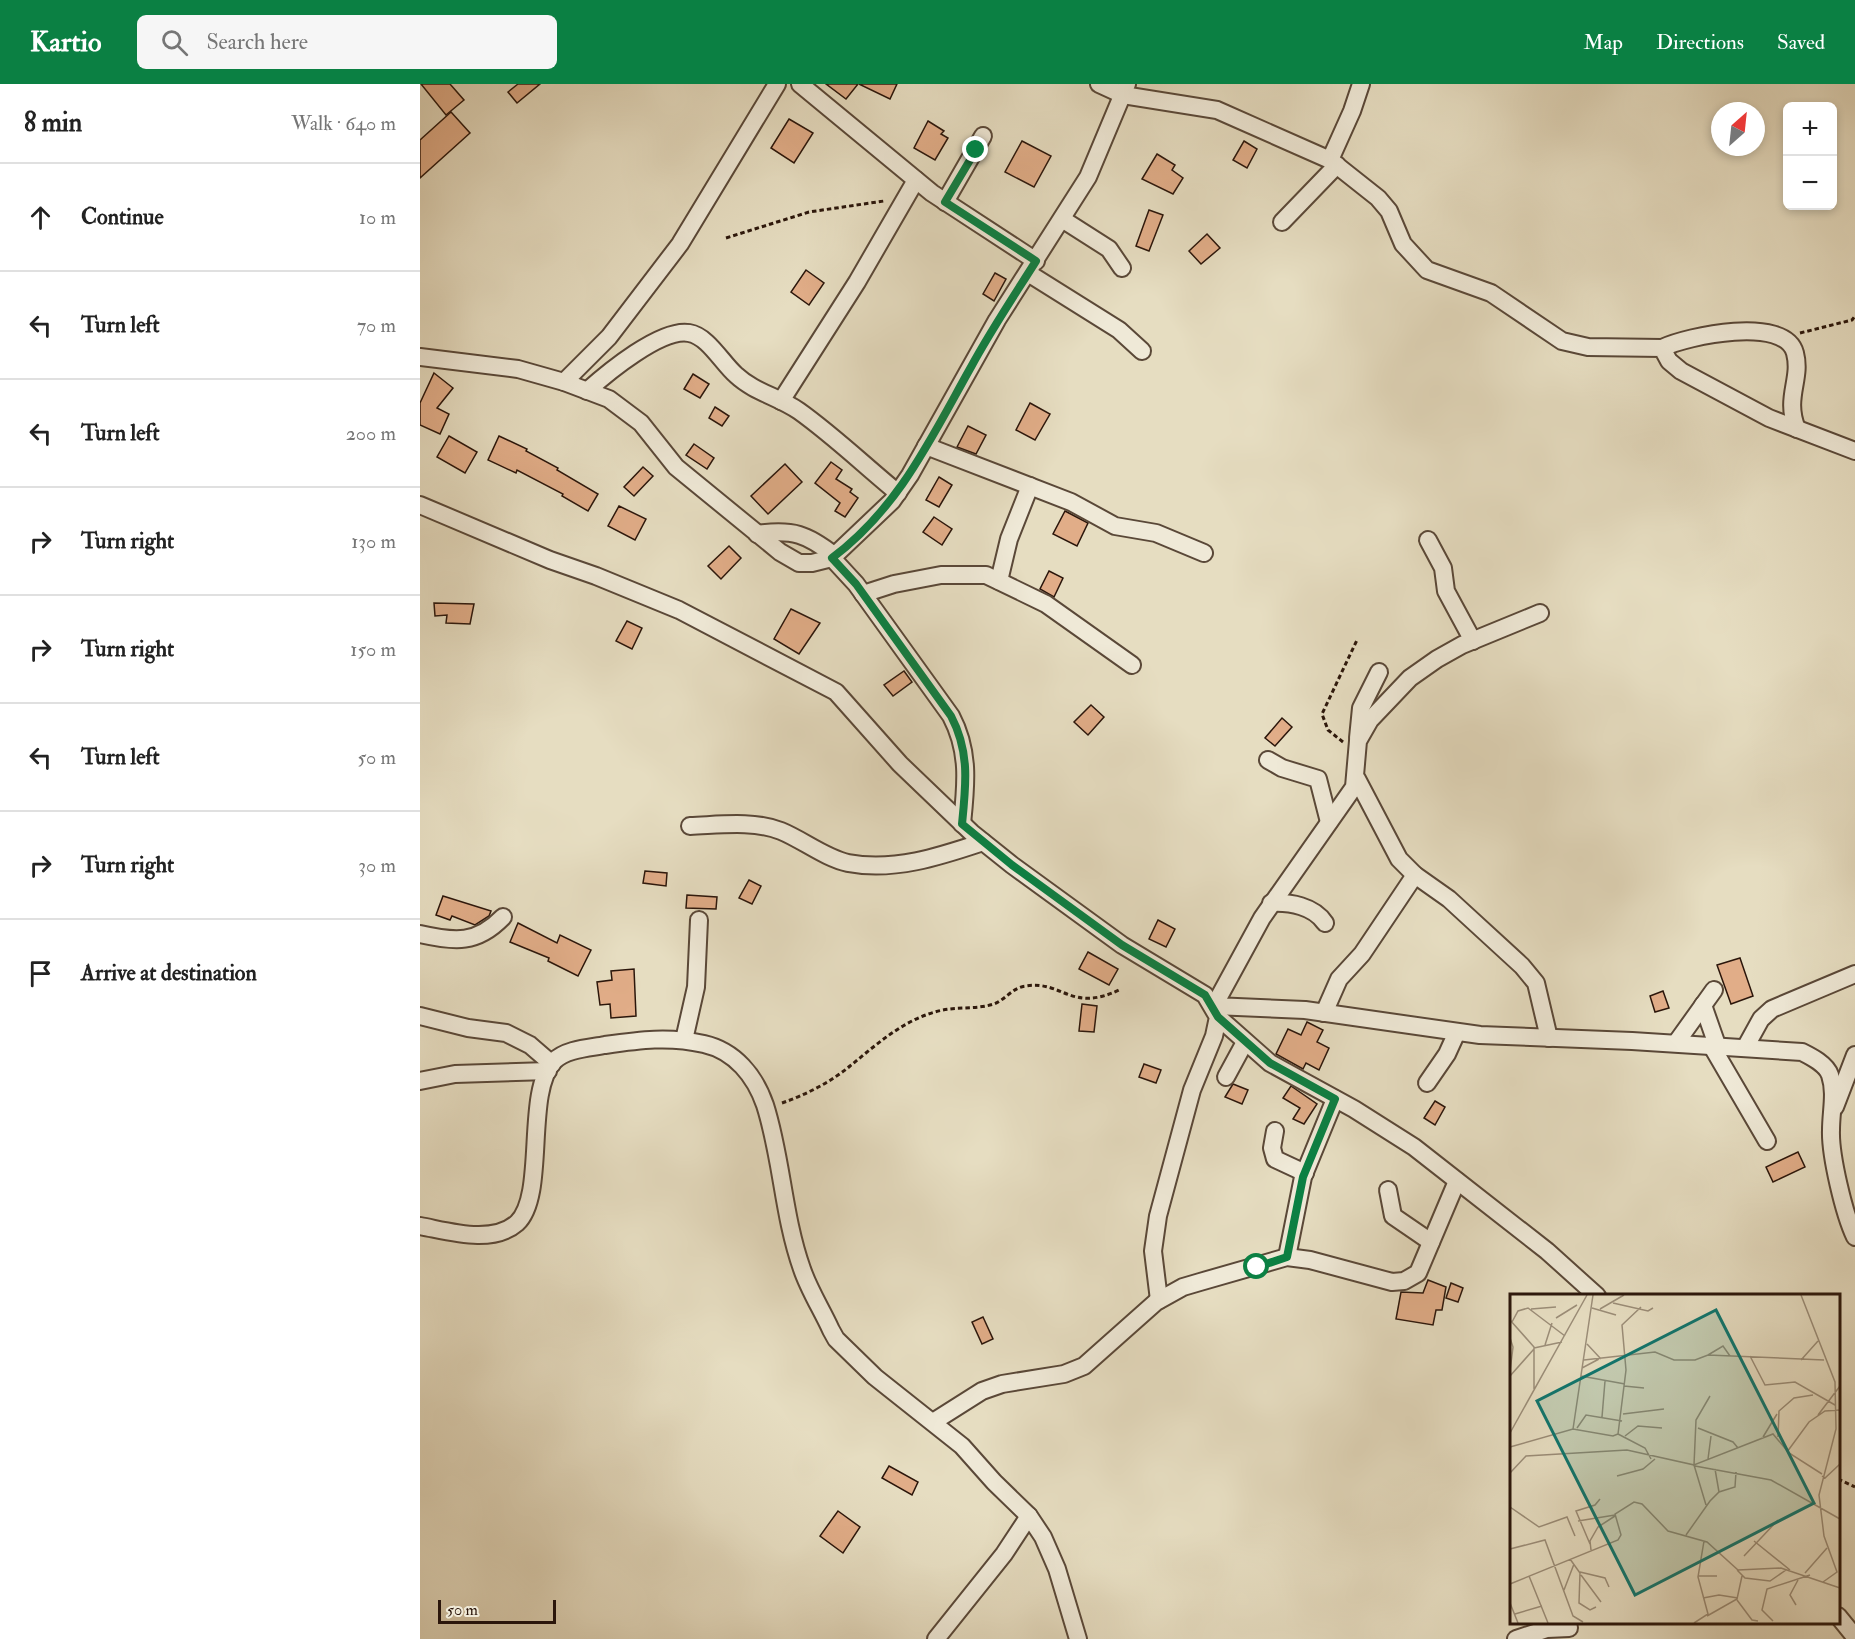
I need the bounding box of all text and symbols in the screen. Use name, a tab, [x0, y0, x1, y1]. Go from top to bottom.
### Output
search box	[137, 15, 557, 69]
text: Kartio	[30, 25, 101, 60]
icon: search	[158, 26, 191, 59]
text: Search here	[206, 28, 308, 56]
text: Map	[1583, 29, 1623, 56]
text: Directions	[1656, 29, 1744, 56]
text: Saved	[1777, 29, 1825, 56]
north arrow	[1711, 102, 1765, 156]
map controls	[1783, 102, 1837, 210]
button: +	[1783, 102, 1837, 156]
text: 8 min	[24, 107, 82, 139]
text: Walk · 640 m	[291, 111, 396, 136]
route end	[962, 136, 988, 162]
button: −	[1783, 156, 1837, 210]
icon: ahead	[24, 201, 57, 234]
text: Continue	[81, 203, 164, 231]
text: 10 m	[359, 205, 396, 230]
icon: left	[24, 309, 57, 342]
text: Turn left	[81, 311, 160, 339]
text: 70 m	[357, 313, 396, 338]
icon: left	[24, 417, 57, 450]
text: Turn left	[81, 419, 160, 447]
text: 200 m	[346, 421, 396, 446]
icon: right	[24, 525, 57, 558]
text: Turn right	[81, 527, 174, 555]
text: 130 m	[351, 529, 396, 554]
icon: right	[24, 633, 57, 666]
text: Turn right	[81, 635, 174, 663]
text: 150 m	[350, 637, 396, 662]
icon: left	[24, 741, 57, 774]
text: Turn left	[81, 743, 160, 771]
text: 50 m	[357, 745, 396, 770]
icon: right	[24, 849, 57, 882]
text: Turn right	[81, 851, 174, 879]
text: 30 m	[358, 853, 396, 878]
icon: arrive	[24, 957, 57, 990]
text: Arrive at destination	[81, 959, 257, 987]
route start	[1243, 1253, 1269, 1279]
inset map	[1510, 1294, 1840, 1624]
scale bar	[438, 1597, 556, 1624]
text: 50 m	[447, 1600, 478, 1620]

